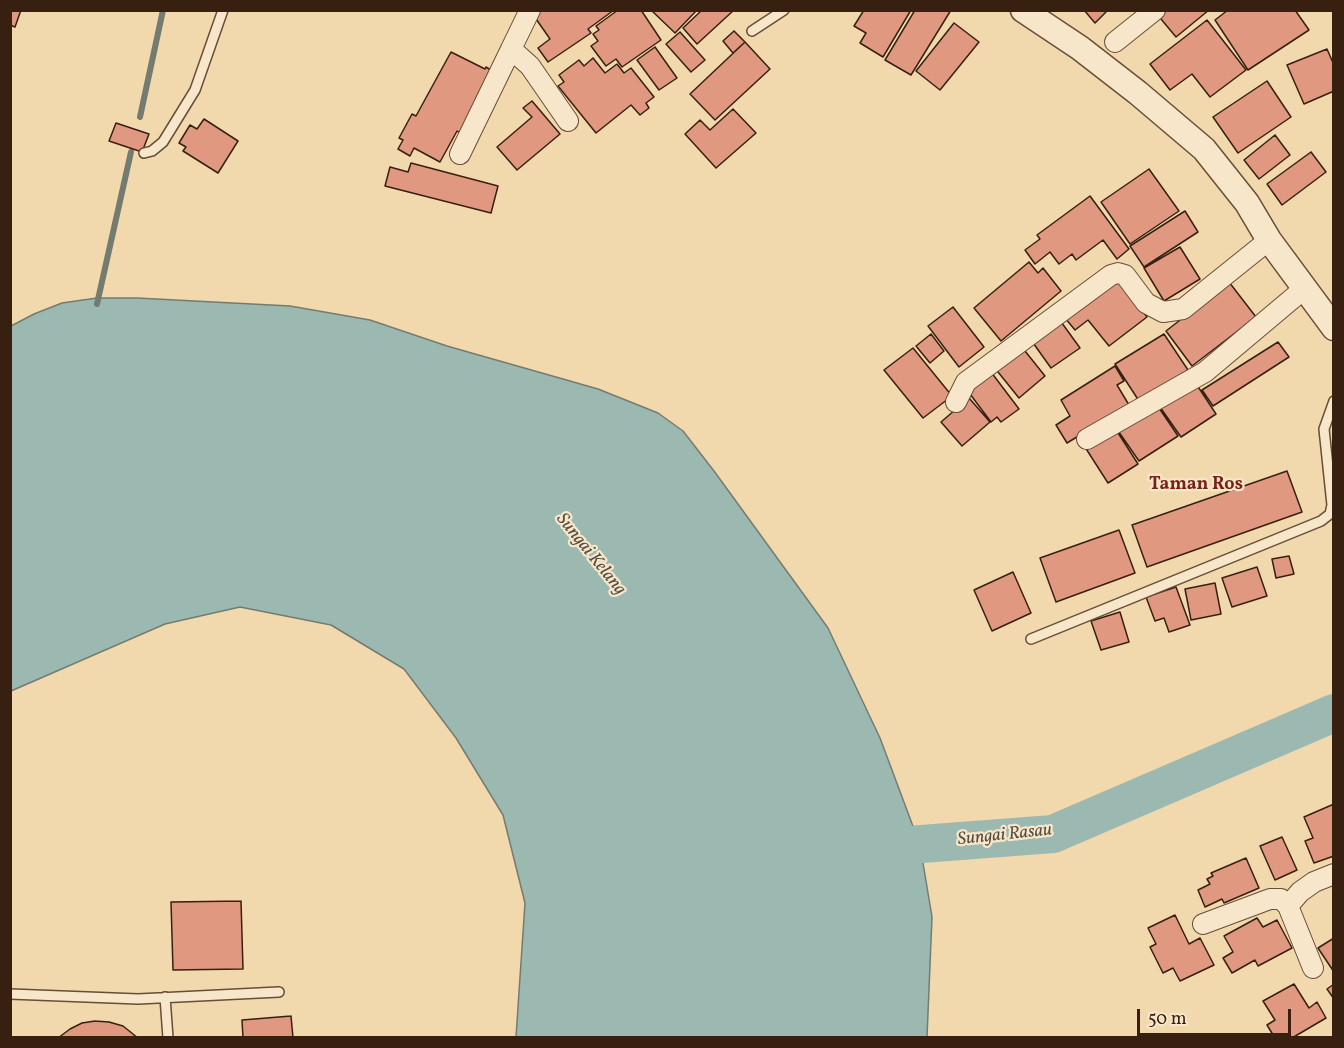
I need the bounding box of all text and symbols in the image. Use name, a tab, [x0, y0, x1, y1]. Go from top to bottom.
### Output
district label: Taman Ros	[1149, 475, 1243, 497]
water label: Sungai Kelang	[550, 510, 630, 600]
water label: Sungai Rasau	[957, 820, 1053, 852]
scale bar	[1140, 997, 1294, 1035]
text: 50 m	[1148, 1007, 1187, 1032]

